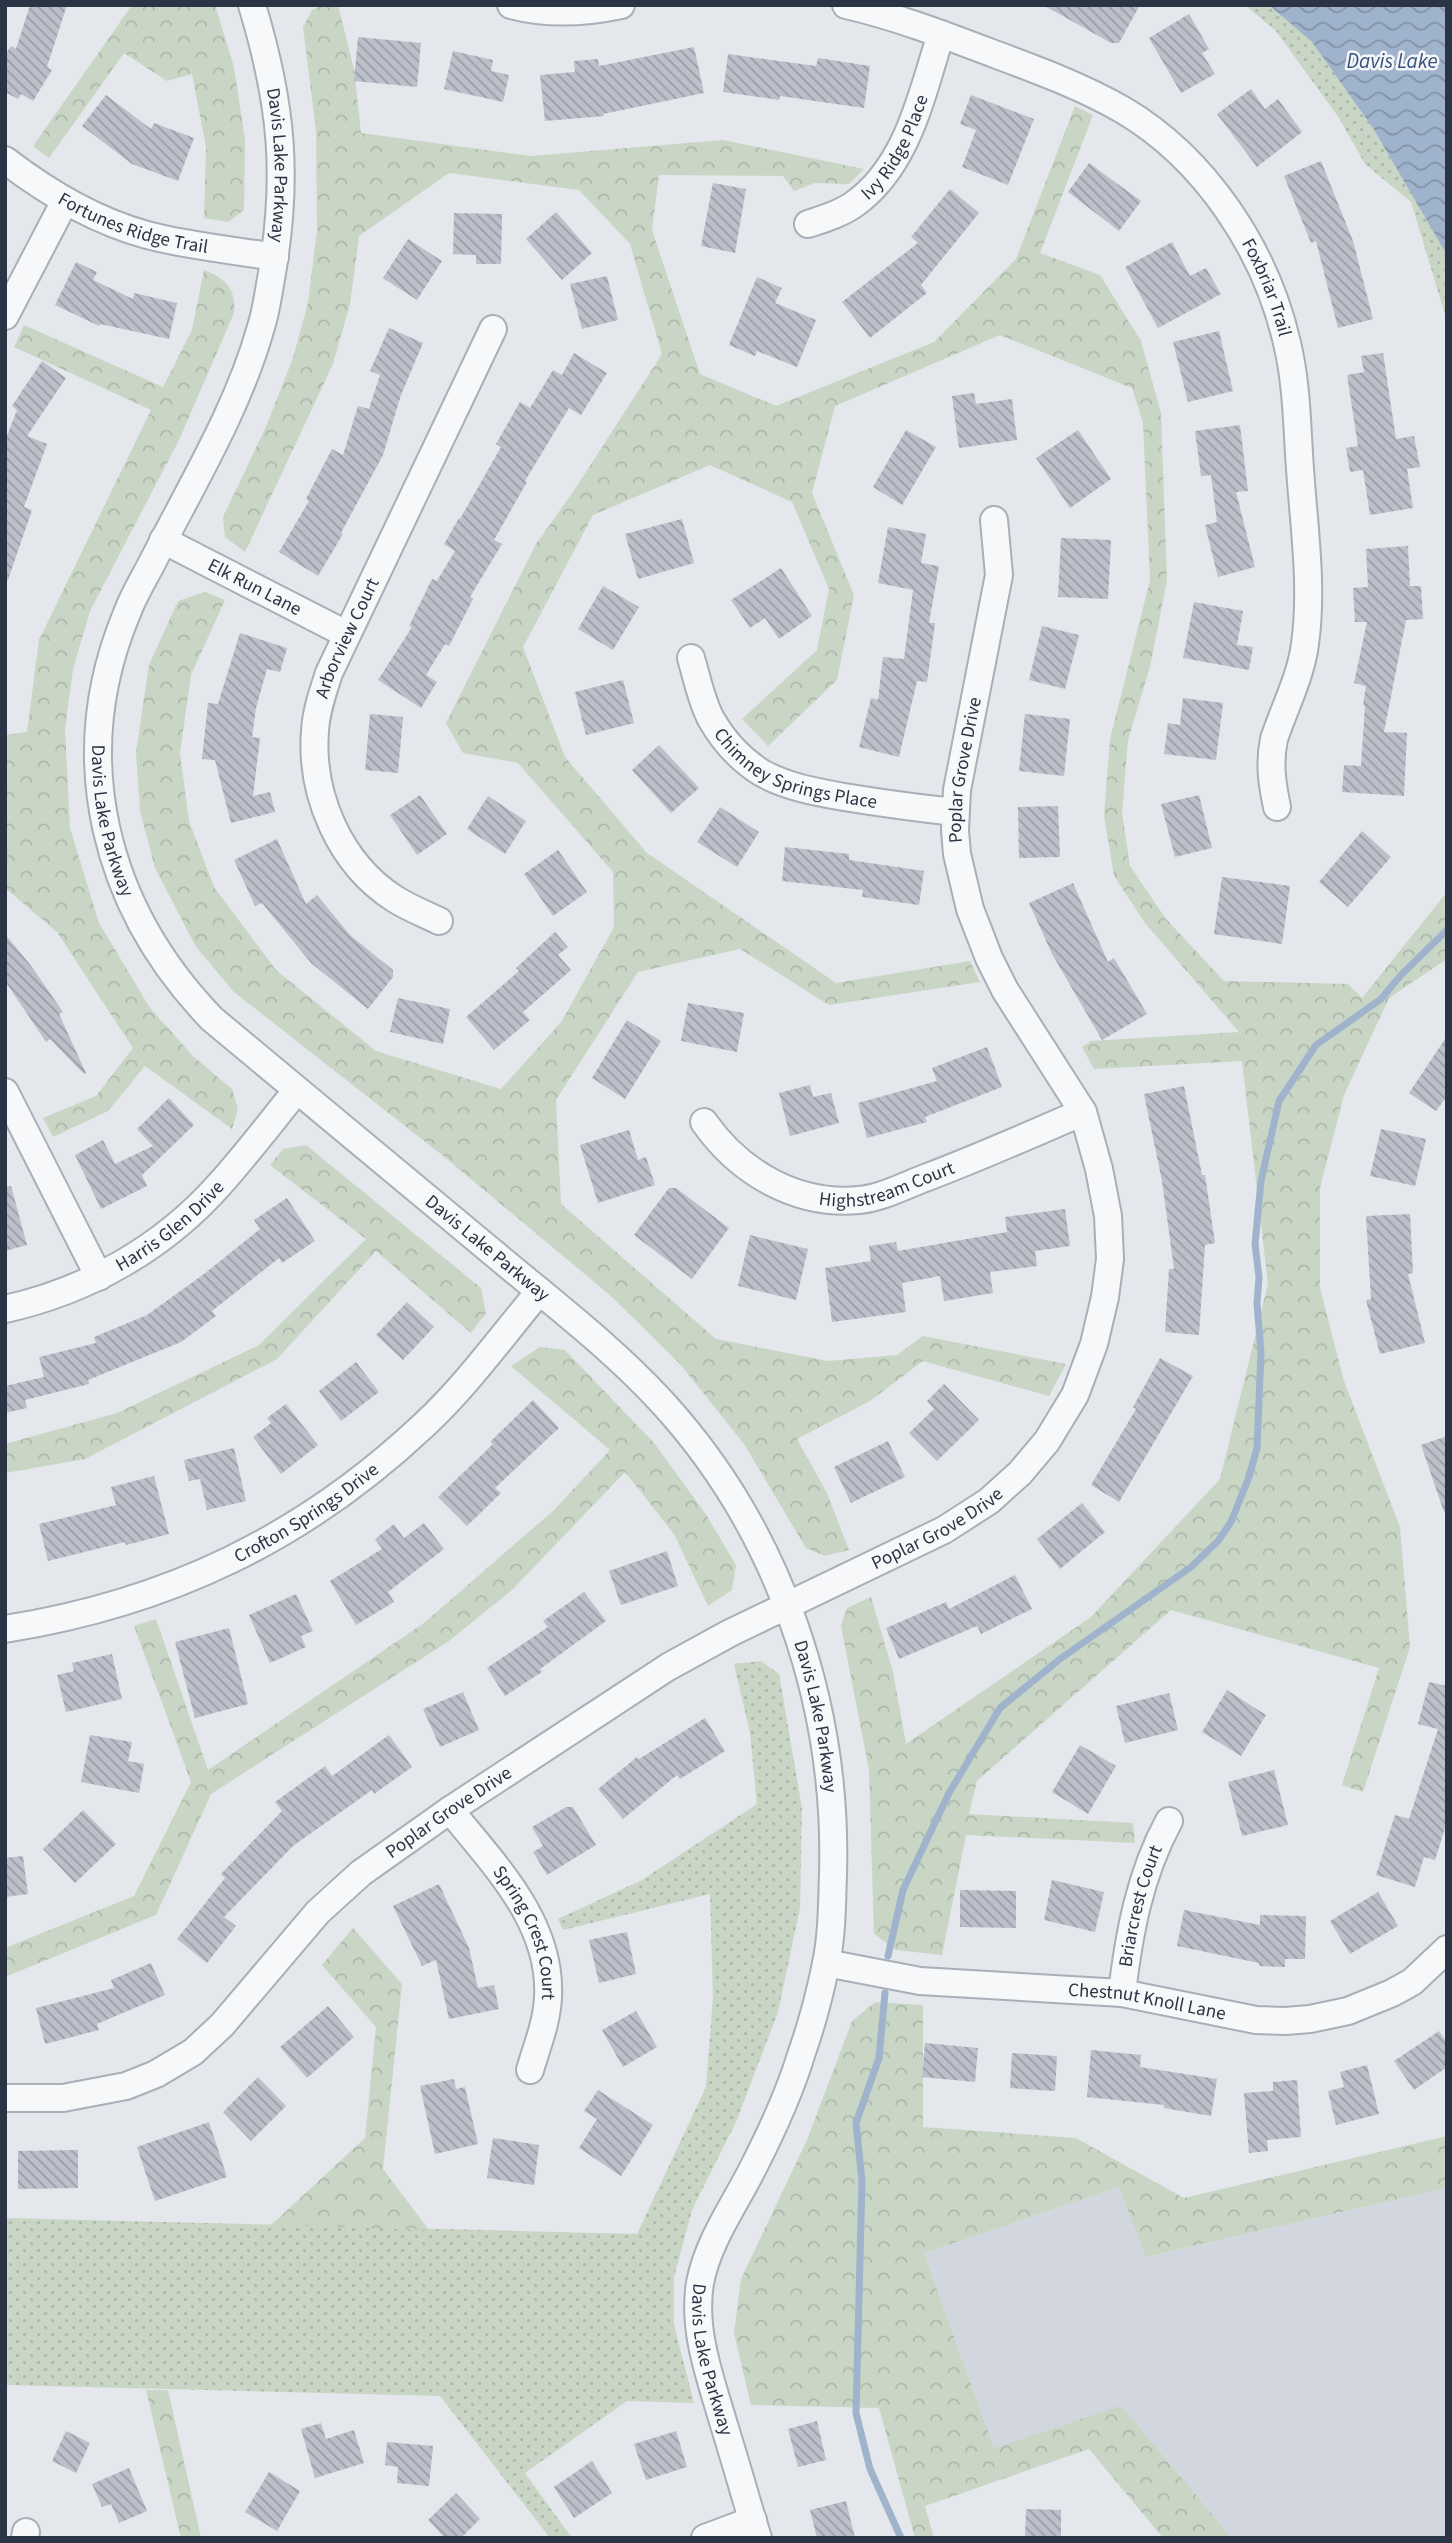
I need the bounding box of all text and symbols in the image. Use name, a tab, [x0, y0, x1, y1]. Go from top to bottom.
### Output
water label: Davis Lake	[1346, 46, 1438, 76]
street label: Davis Lake Parkway	[259, 86, 294, 244]
street label: Ivy Ridge Place	[855, 91, 935, 206]
street label: Fortunes Ridge Trail	[53, 186, 210, 260]
street label: Foxbriar Trail	[1235, 233, 1298, 339]
street label: Elk Run Lane	[203, 552, 306, 622]
street label: Arborview Court	[308, 573, 386, 702]
street label: Poplar Grove Drive	[941, 695, 988, 844]
street label: Chimney Springs Place	[707, 722, 879, 815]
street label: Davis Lake Parkway	[85, 744, 141, 901]
street label: Highstream Court	[817, 1154, 959, 1214]
street label: Harris Glen Drive	[111, 1174, 231, 1278]
street label: Davis Lake Parkway	[419, 1188, 556, 1308]
street label: Crofton Springs Drive	[229, 1456, 385, 1570]
street label: Poplar Grove Drive	[867, 1481, 1009, 1577]
street label: Davis Lake Parkway	[787, 1637, 844, 1794]
street label: Poplar Grove Drive	[380, 1760, 517, 1865]
street label: Briarcrest Court	[1112, 1840, 1169, 1969]
street label: Spring Crest Court	[486, 1860, 562, 2001]
street label: Chestnut Knoll Lane	[1067, 1976, 1228, 2027]
street label: Davis Lake Parkway	[685, 2282, 740, 2439]

